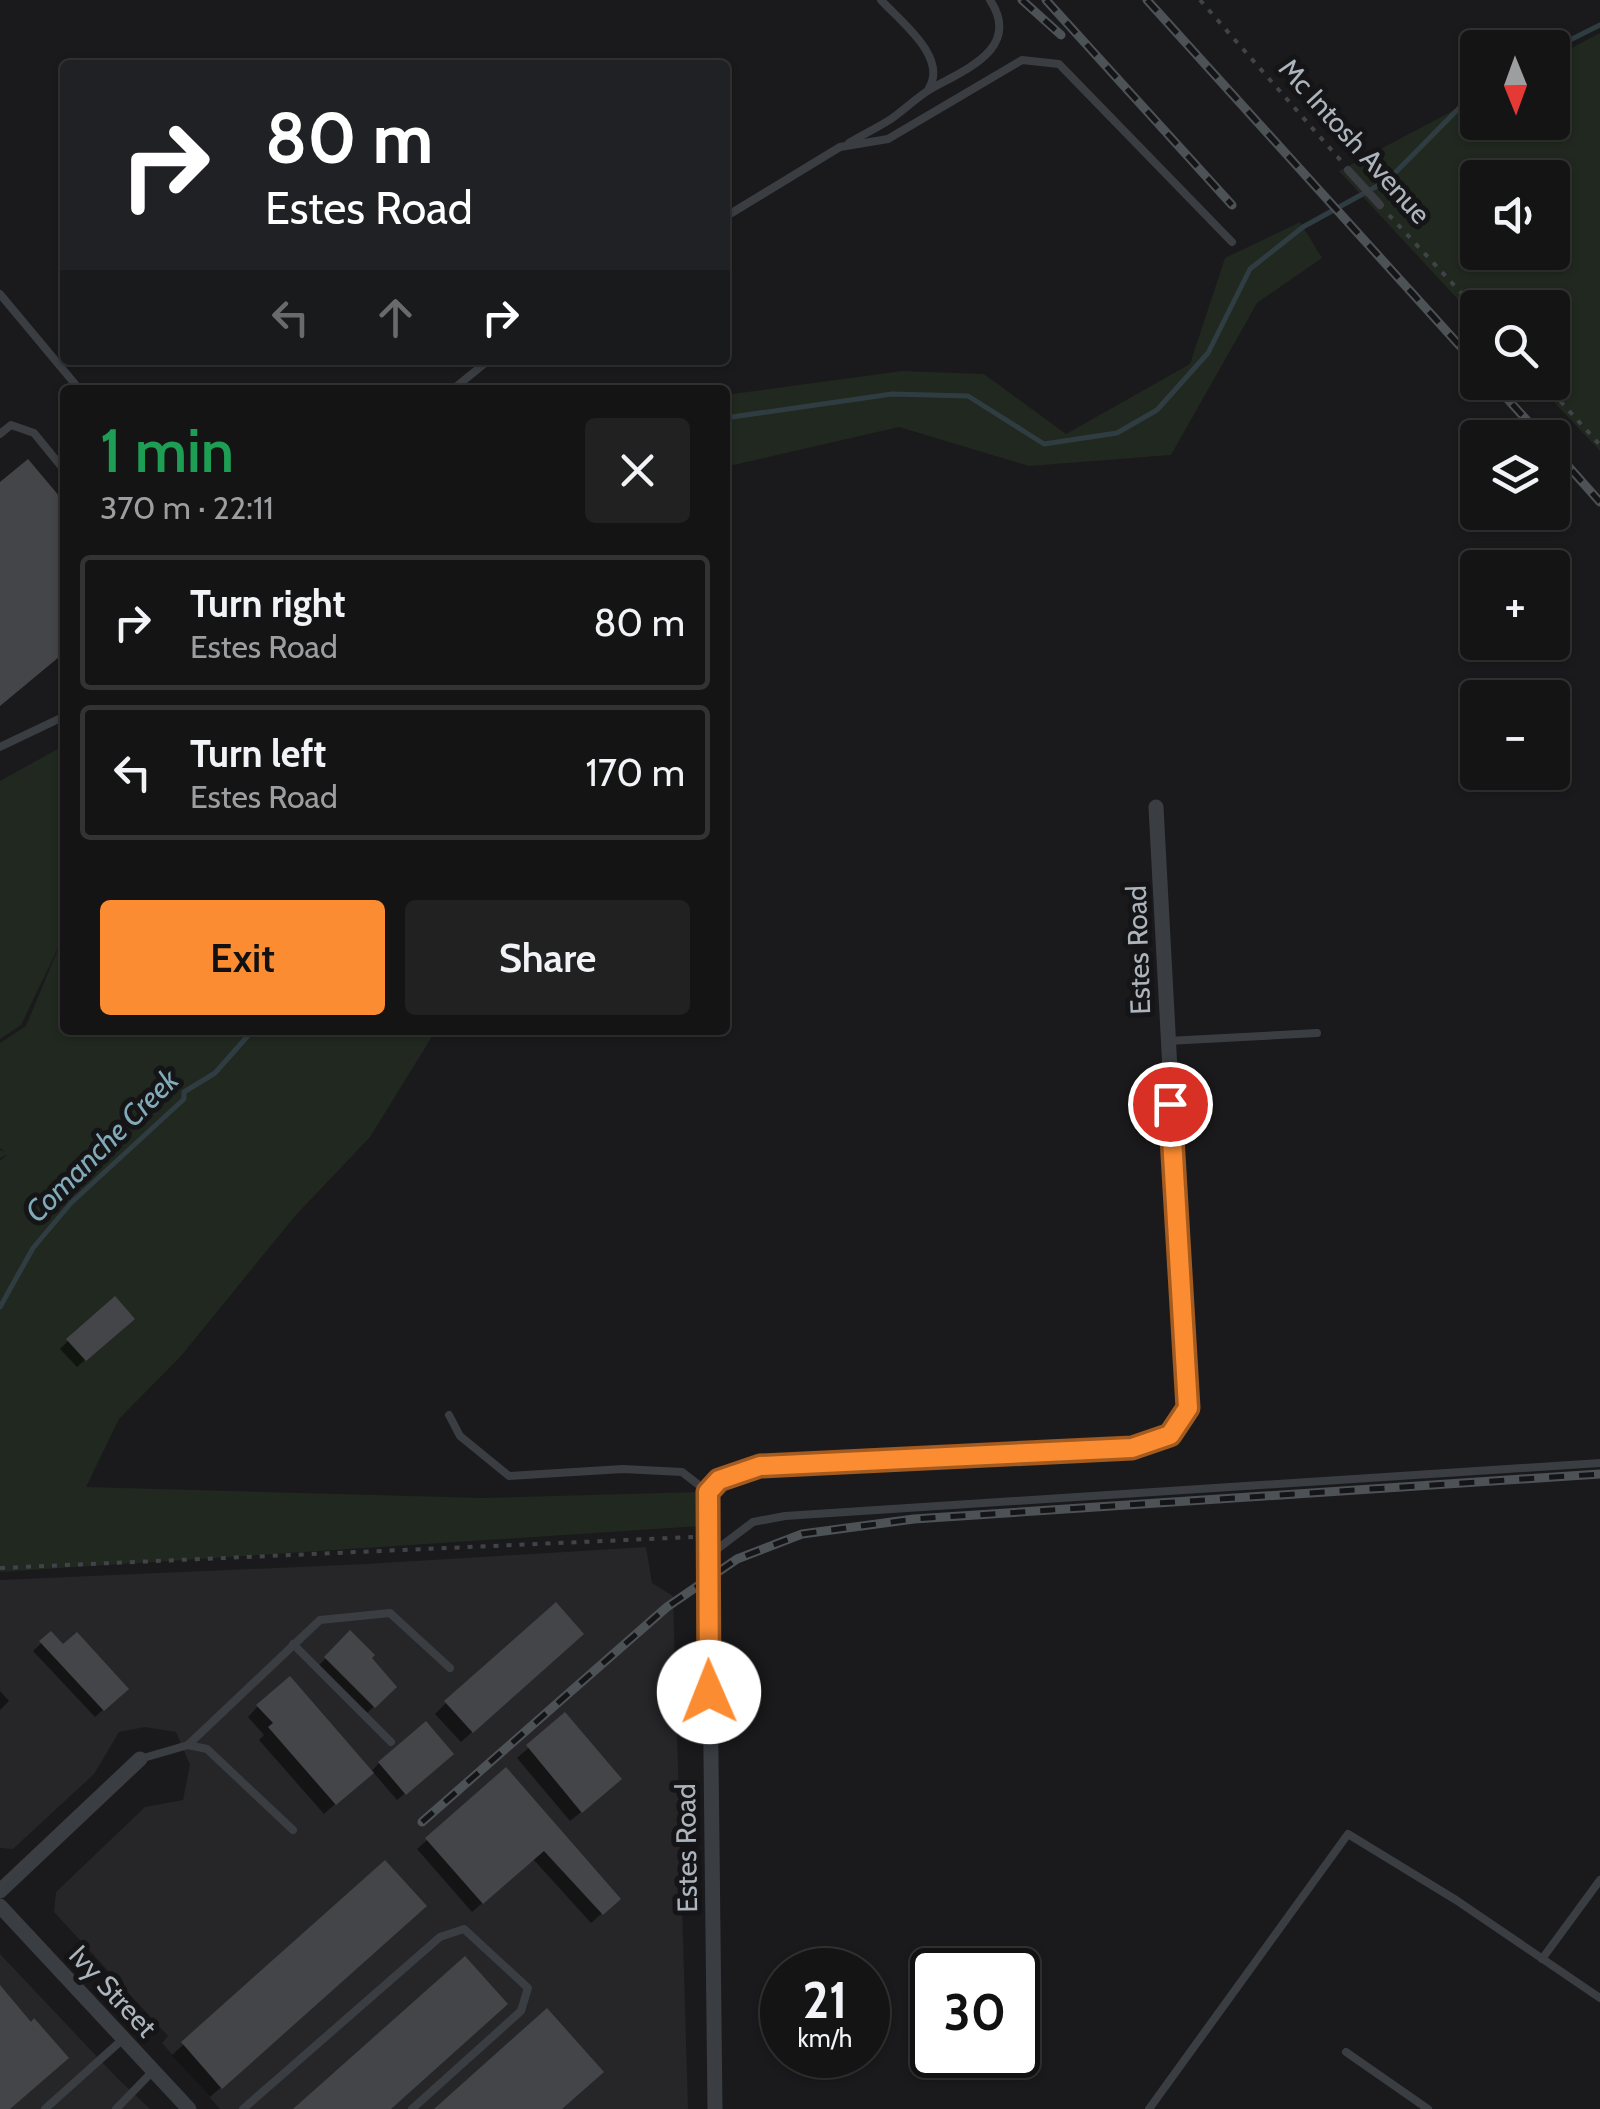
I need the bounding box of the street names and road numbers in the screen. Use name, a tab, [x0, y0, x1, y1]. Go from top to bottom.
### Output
street label: Mc Intosh Avenue	[1272, 51, 1438, 231]
street label: Estes Road	[1119, 885, 1157, 1015]
street label: Estes Road	[668, 1783, 704, 1913]
street label: Ivy Street	[62, 1938, 164, 2044]

